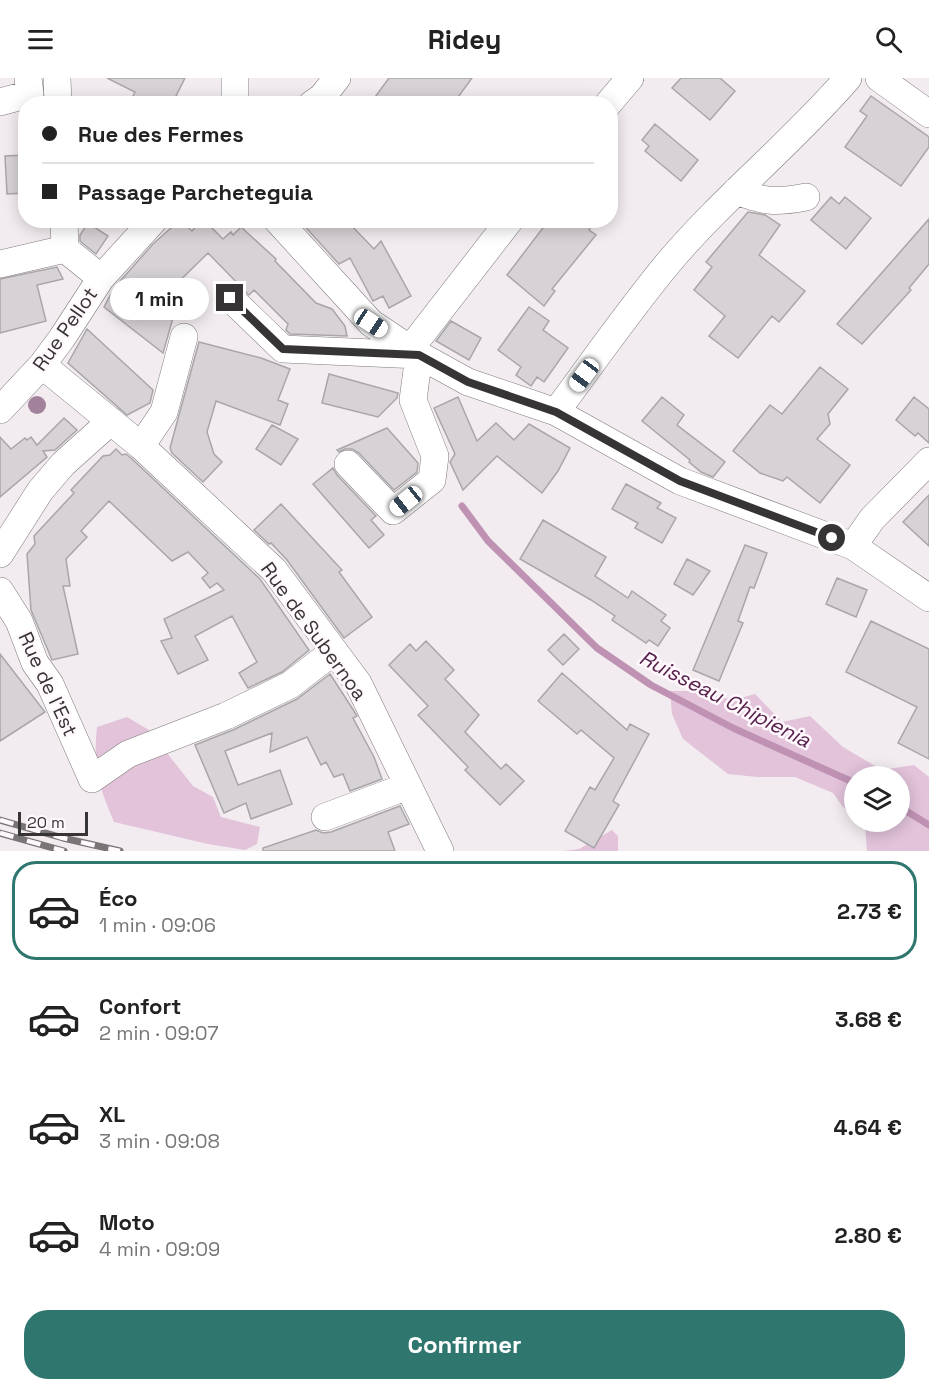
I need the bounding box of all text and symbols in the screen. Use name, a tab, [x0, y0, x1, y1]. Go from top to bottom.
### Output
text: Ridey	[428, 22, 501, 57]
icon: menu	[24, 23, 57, 56]
icon: search	[872, 23, 905, 56]
text: Rue des Fermes	[78, 120, 244, 148]
text: Passage Parcheteguia	[78, 178, 313, 206]
callout: 1 min	[110, 277, 209, 319]
street label: Rue Pellot	[27, 282, 103, 376]
route end	[216, 284, 243, 311]
text: 1 min	[135, 286, 184, 312]
car	[351, 306, 391, 340]
car	[566, 355, 602, 395]
car	[386, 483, 426, 519]
route start	[818, 524, 845, 551]
street label: Rue de Subernoa	[255, 557, 373, 705]
street label: Rue de l'Est	[12, 628, 84, 740]
water label: Ruisseau Chipienia	[635, 644, 816, 754]
map controls	[844, 766, 910, 832]
button: layers	[844, 766, 910, 832]
scale bar	[18, 809, 88, 836]
text: 20 m	[27, 812, 65, 833]
icon: car	[27, 884, 81, 938]
text: Éco	[99, 884, 138, 912]
text: 2.73 €	[837, 897, 902, 925]
text: 1 min · 09:06	[99, 912, 216, 938]
icon: car	[27, 992, 81, 1046]
text: Confort	[99, 992, 181, 1020]
text: 3.68 €	[835, 1005, 902, 1033]
text: 2 min · 09:07	[99, 1020, 218, 1046]
icon: car	[27, 1100, 81, 1154]
text: XL	[99, 1100, 125, 1128]
text: 4.64 €	[834, 1113, 902, 1141]
text: 3 min · 09:08	[99, 1128, 220, 1154]
icon: car	[27, 1208, 81, 1262]
text: Moto	[99, 1208, 155, 1236]
text: 2.80 €	[834, 1221, 902, 1249]
text: 4 min · 09:09	[99, 1236, 220, 1262]
button: Confirmer	[24, 1310, 905, 1379]

